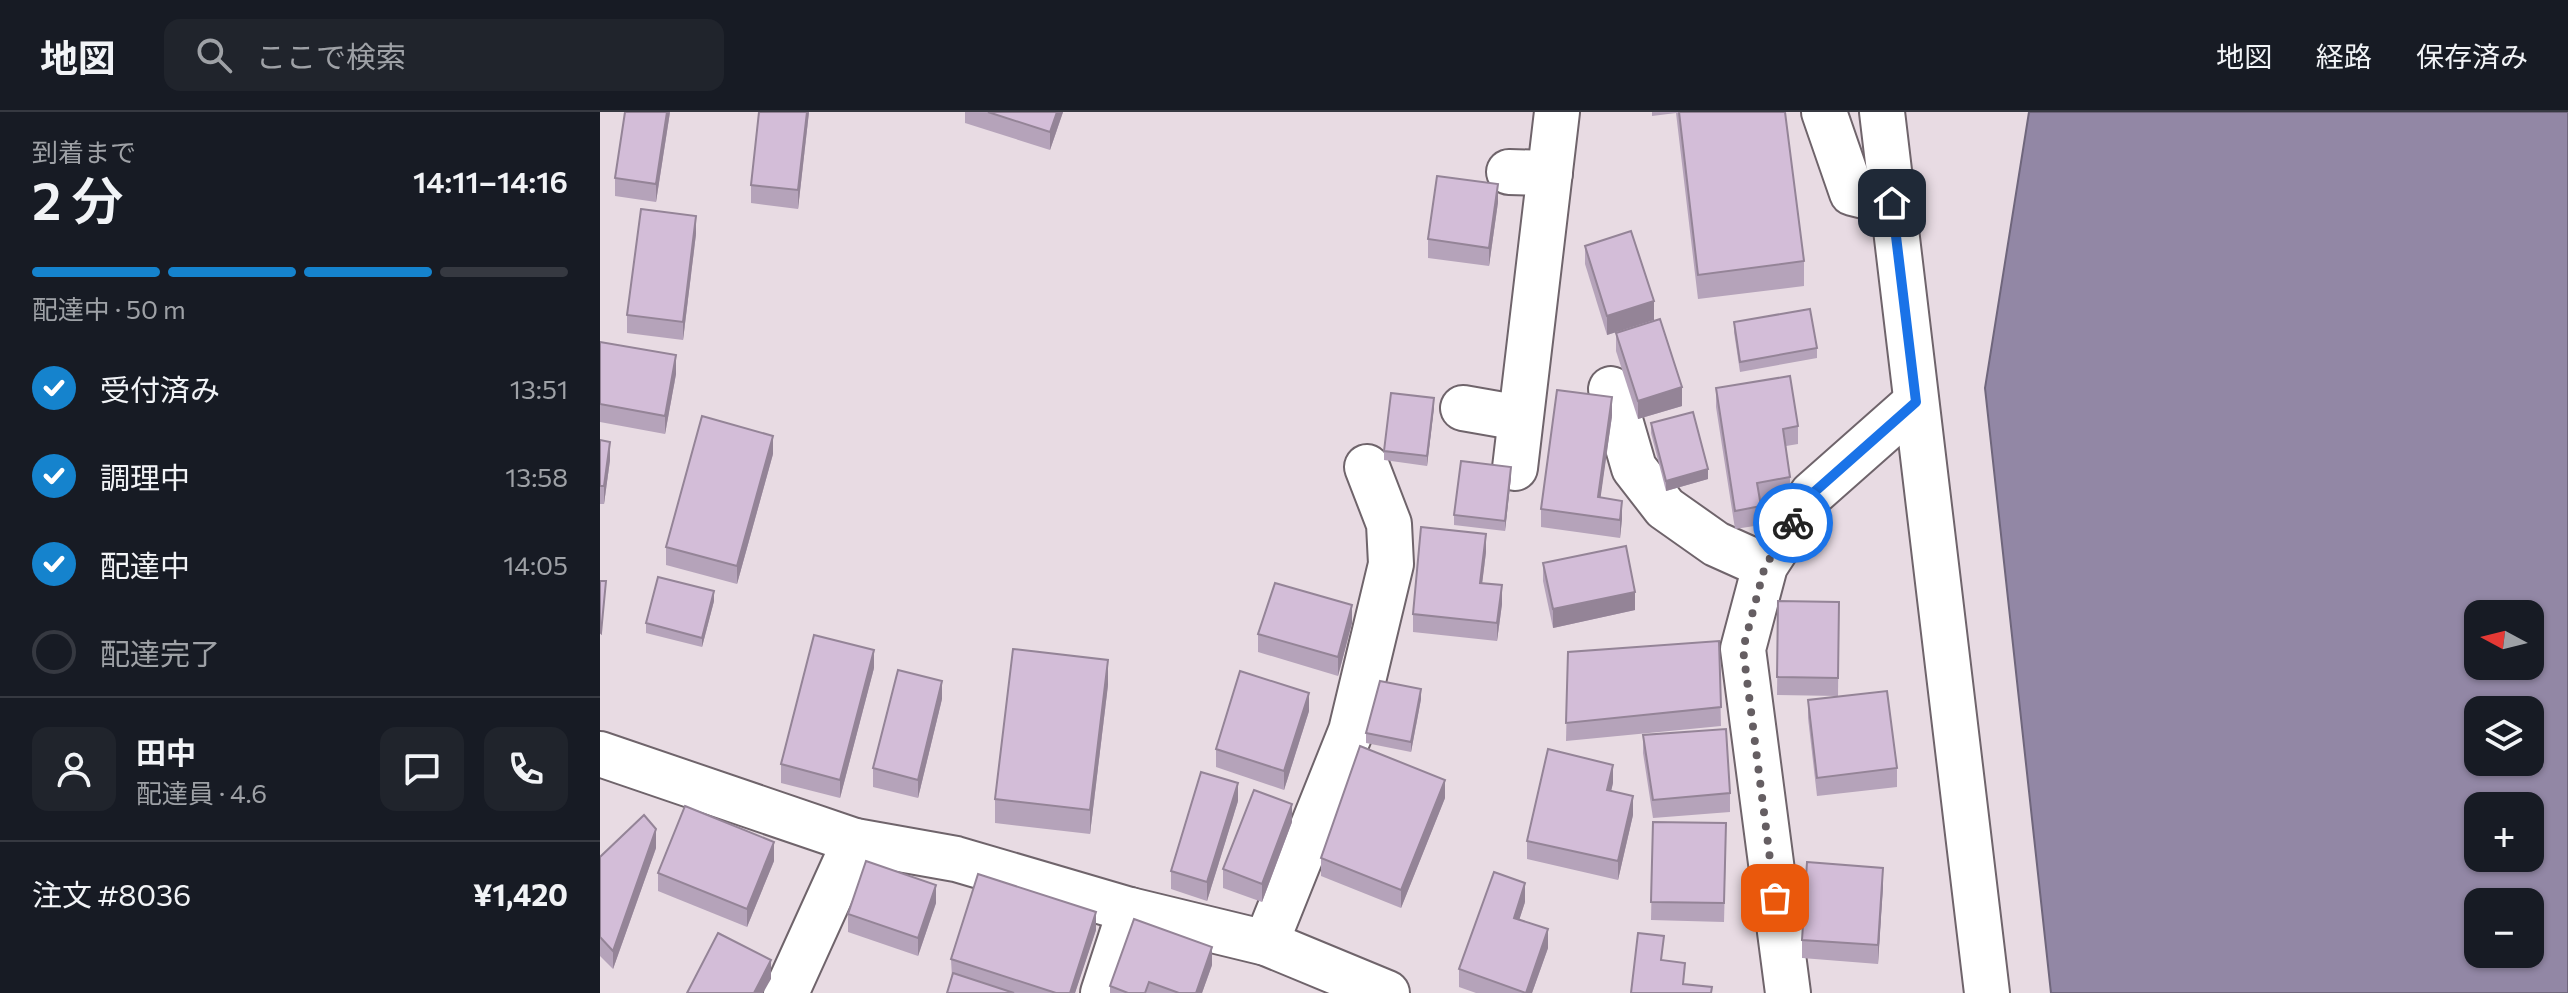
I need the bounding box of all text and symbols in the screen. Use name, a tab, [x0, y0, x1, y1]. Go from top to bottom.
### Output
search box	[164, 19, 724, 91]
text: 地図	[40, 33, 116, 80]
icon: search	[192, 33, 236, 77]
text: ここで検索	[256, 37, 406, 74]
text: 地図	[2216, 39, 2272, 73]
text: 経路	[2316, 39, 2372, 73]
text: 保存済み	[2416, 39, 2528, 73]
text: 到着まで	[32, 136, 136, 167]
text: 14:11–14:16	[413, 162, 568, 199]
text: 2 分	[32, 167, 123, 231]
pin	[1858, 169, 1926, 237]
icon: home	[1870, 181, 1914, 225]
text: 配達中 · 50 m	[32, 293, 186, 324]
icon: check	[32, 366, 76, 410]
text: 受付済み	[100, 370, 220, 407]
text: 13:51	[510, 373, 568, 404]
icon: check	[32, 454, 76, 498]
text: 調理中	[100, 458, 190, 495]
text: 13:58	[505, 461, 568, 492]
courier	[1753, 483, 1833, 563]
icon: bike	[1771, 501, 1815, 545]
icon: check	[32, 542, 76, 586]
text: 配達中	[100, 546, 190, 583]
text: 14:05	[503, 549, 568, 580]
north arrow	[2464, 600, 2544, 680]
map controls	[2464, 600, 2544, 968]
text: 配達完了	[100, 634, 220, 671]
button: layers	[2464, 696, 2544, 776]
button: person	[32, 727, 116, 811]
button: chat	[380, 727, 464, 811]
button: phone	[484, 727, 568, 811]
text: 田中	[136, 733, 196, 770]
text: 配達員 · 4.6	[136, 777, 267, 808]
button: +	[2464, 792, 2544, 872]
pin	[1741, 864, 1809, 932]
text: 注文 #8036	[32, 875, 191, 912]
text: ¥1,420	[473, 875, 568, 912]
icon: bag	[1753, 876, 1797, 920]
button: −	[2464, 888, 2544, 968]

